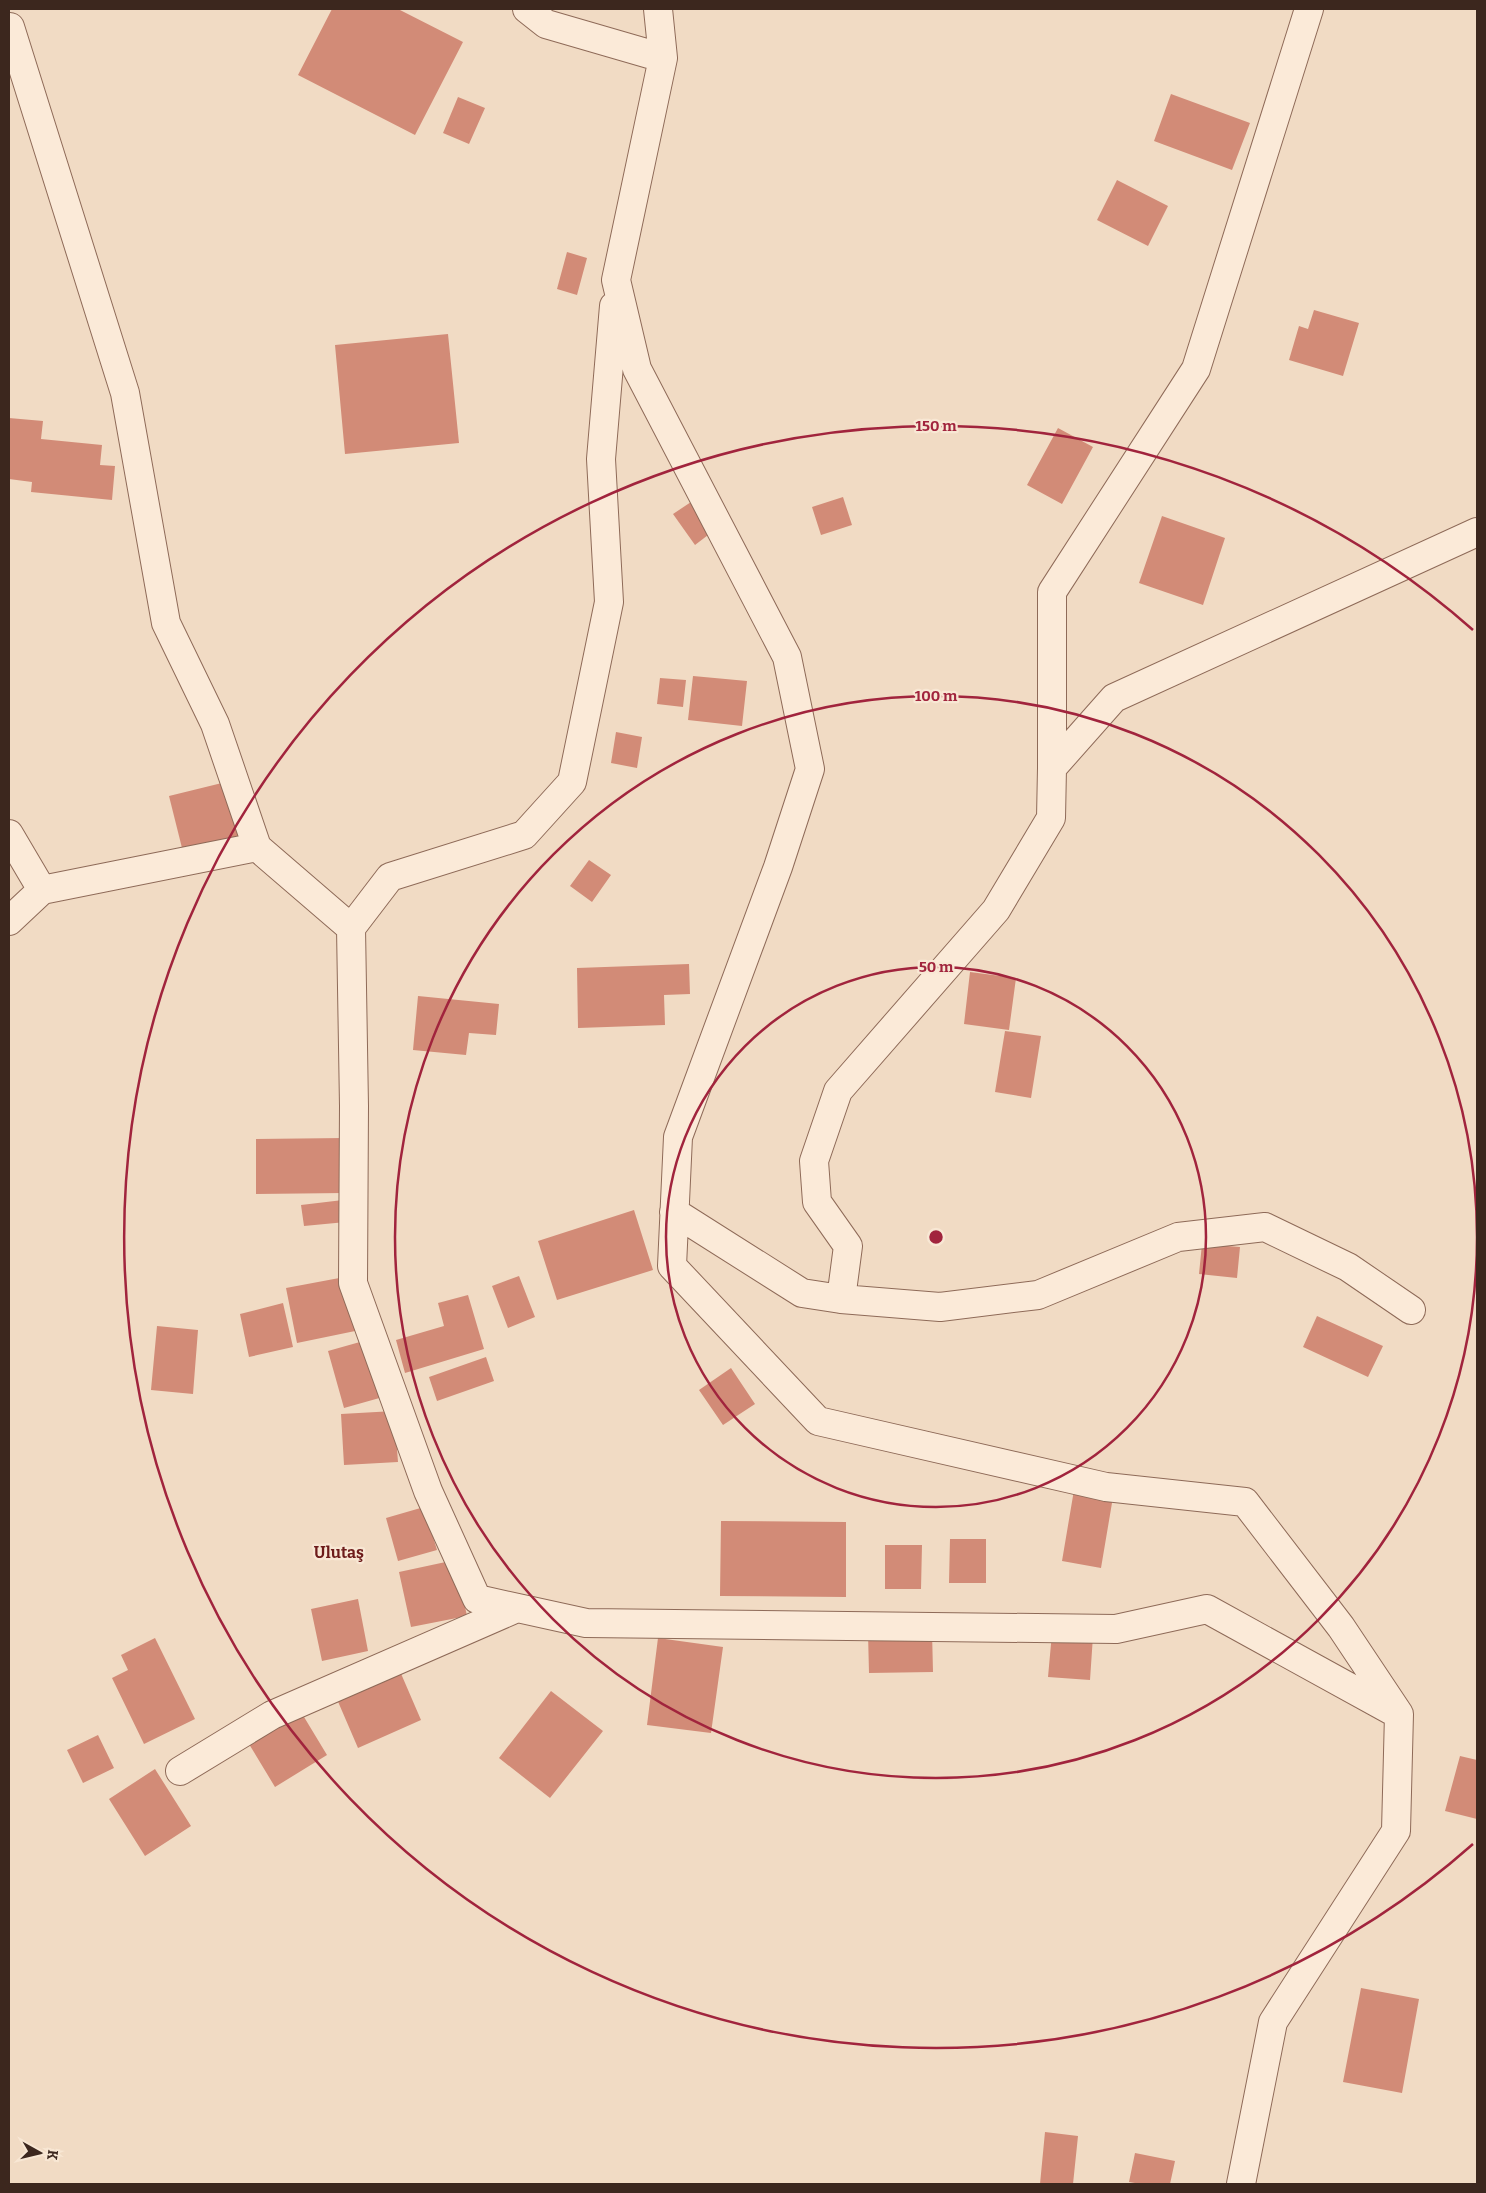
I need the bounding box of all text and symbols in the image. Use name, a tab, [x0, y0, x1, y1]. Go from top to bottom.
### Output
text: 150 m	[915, 417, 957, 435]
text: 100 m	[915, 687, 958, 705]
text: 50 m	[919, 958, 954, 976]
centre of rings	[927, 1228, 945, 1246]
district label: Ulutaş	[314, 1543, 364, 1562]
north arrow	[15, 2128, 65, 2178]
text: K	[43, 2149, 61, 2161]

